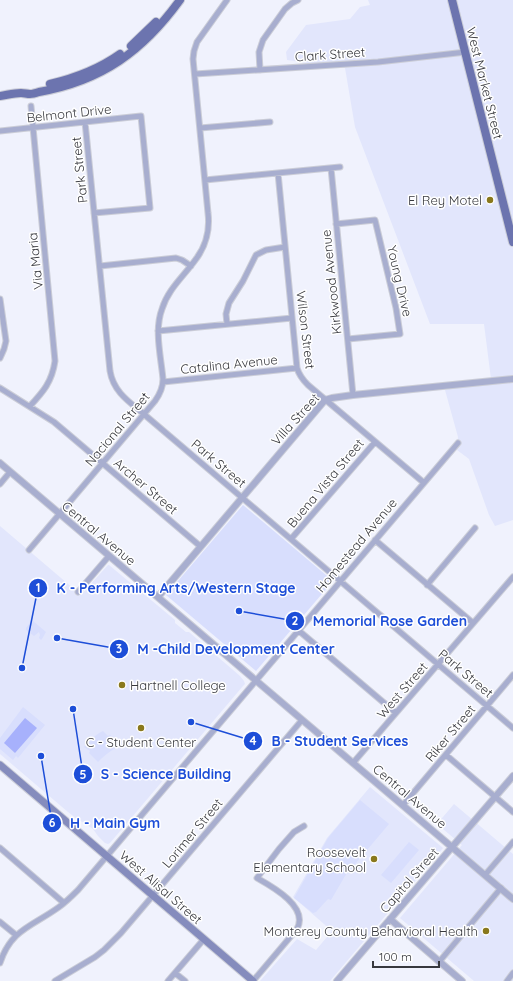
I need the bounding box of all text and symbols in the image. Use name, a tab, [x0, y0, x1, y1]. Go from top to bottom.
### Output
street label: West Market Street	[463, 25, 507, 141]
street label: Clark Street	[294, 44, 366, 64]
street label: Belmont Drive	[26, 101, 112, 125]
street label: Park Street	[68, 136, 90, 204]
place label: El Rey Motel	[408, 192, 482, 208]
marker: El Rey Motel	[485, 195, 495, 205]
street label: Kirkwood Avenue	[318, 229, 344, 335]
street label: Via Maria	[24, 232, 46, 290]
street label: Young Drive	[384, 244, 416, 318]
street label: Wilson Street	[293, 290, 319, 370]
street label: Catalina Avenue	[180, 351, 278, 377]
street label: Nacional Street	[81, 389, 153, 469]
street label: Villa Street	[268, 390, 322, 448]
street label: Park Street	[188, 435, 250, 491]
street label: Buena Vista Street	[283, 435, 367, 531]
street label: Archer Street	[111, 455, 181, 517]
street label: Homestead Avenue	[312, 495, 400, 595]
street label: Central Avenue	[59, 497, 139, 569]
callout: K - Performing Arts/Western Stage	[28, 575, 303, 601]
text: K - Performing Arts/Western Stage	[57, 579, 295, 597]
text: 1	[36, 580, 40, 595]
callout: Memorial Rose Garden	[285, 608, 476, 634]
text: Memorial Rose Garden	[313, 612, 467, 630]
text: 2	[292, 613, 299, 628]
callout: M -Child Development Center	[109, 636, 343, 662]
text: M -Child Development Center	[137, 640, 335, 658]
text: 3	[116, 641, 122, 656]
street label: Park Street	[435, 645, 497, 701]
street label: West Street	[373, 659, 431, 721]
place label: Hartnell College	[130, 677, 226, 693]
marker: Hartnell College	[117, 680, 127, 690]
street label: Riker Street	[422, 701, 478, 765]
marker: C - Student Center	[136, 723, 146, 733]
callout: B - Student Services	[243, 728, 416, 754]
text: B - Student Services	[272, 732, 409, 750]
text: 4	[249, 733, 257, 748]
place label: C - Student Center	[86, 734, 196, 750]
street label: Central Avenue	[370, 760, 450, 832]
callout: S - Science Building	[73, 761, 240, 787]
text: S - Science Building	[101, 765, 231, 783]
text: 5	[80, 767, 87, 782]
street label: Lorimer Street	[158, 795, 226, 871]
callout: H - Main Gym	[42, 810, 168, 836]
text: H - Main Gym	[70, 814, 160, 832]
text: 6	[49, 815, 56, 830]
place label: Roosevelt Elementary School	[253, 844, 366, 875]
street label: Capitol Street	[376, 844, 442, 916]
street label: West Alisal Street	[116, 847, 206, 927]
marker: Roosevelt Elementary School	[369, 854, 379, 864]
place label: Monterey County Behavioral Health	[264, 923, 478, 939]
marker: Monterey County Behavioral Health	[481, 926, 491, 936]
scale bar	[373, 943, 439, 969]
text: 100 m	[379, 949, 412, 964]

